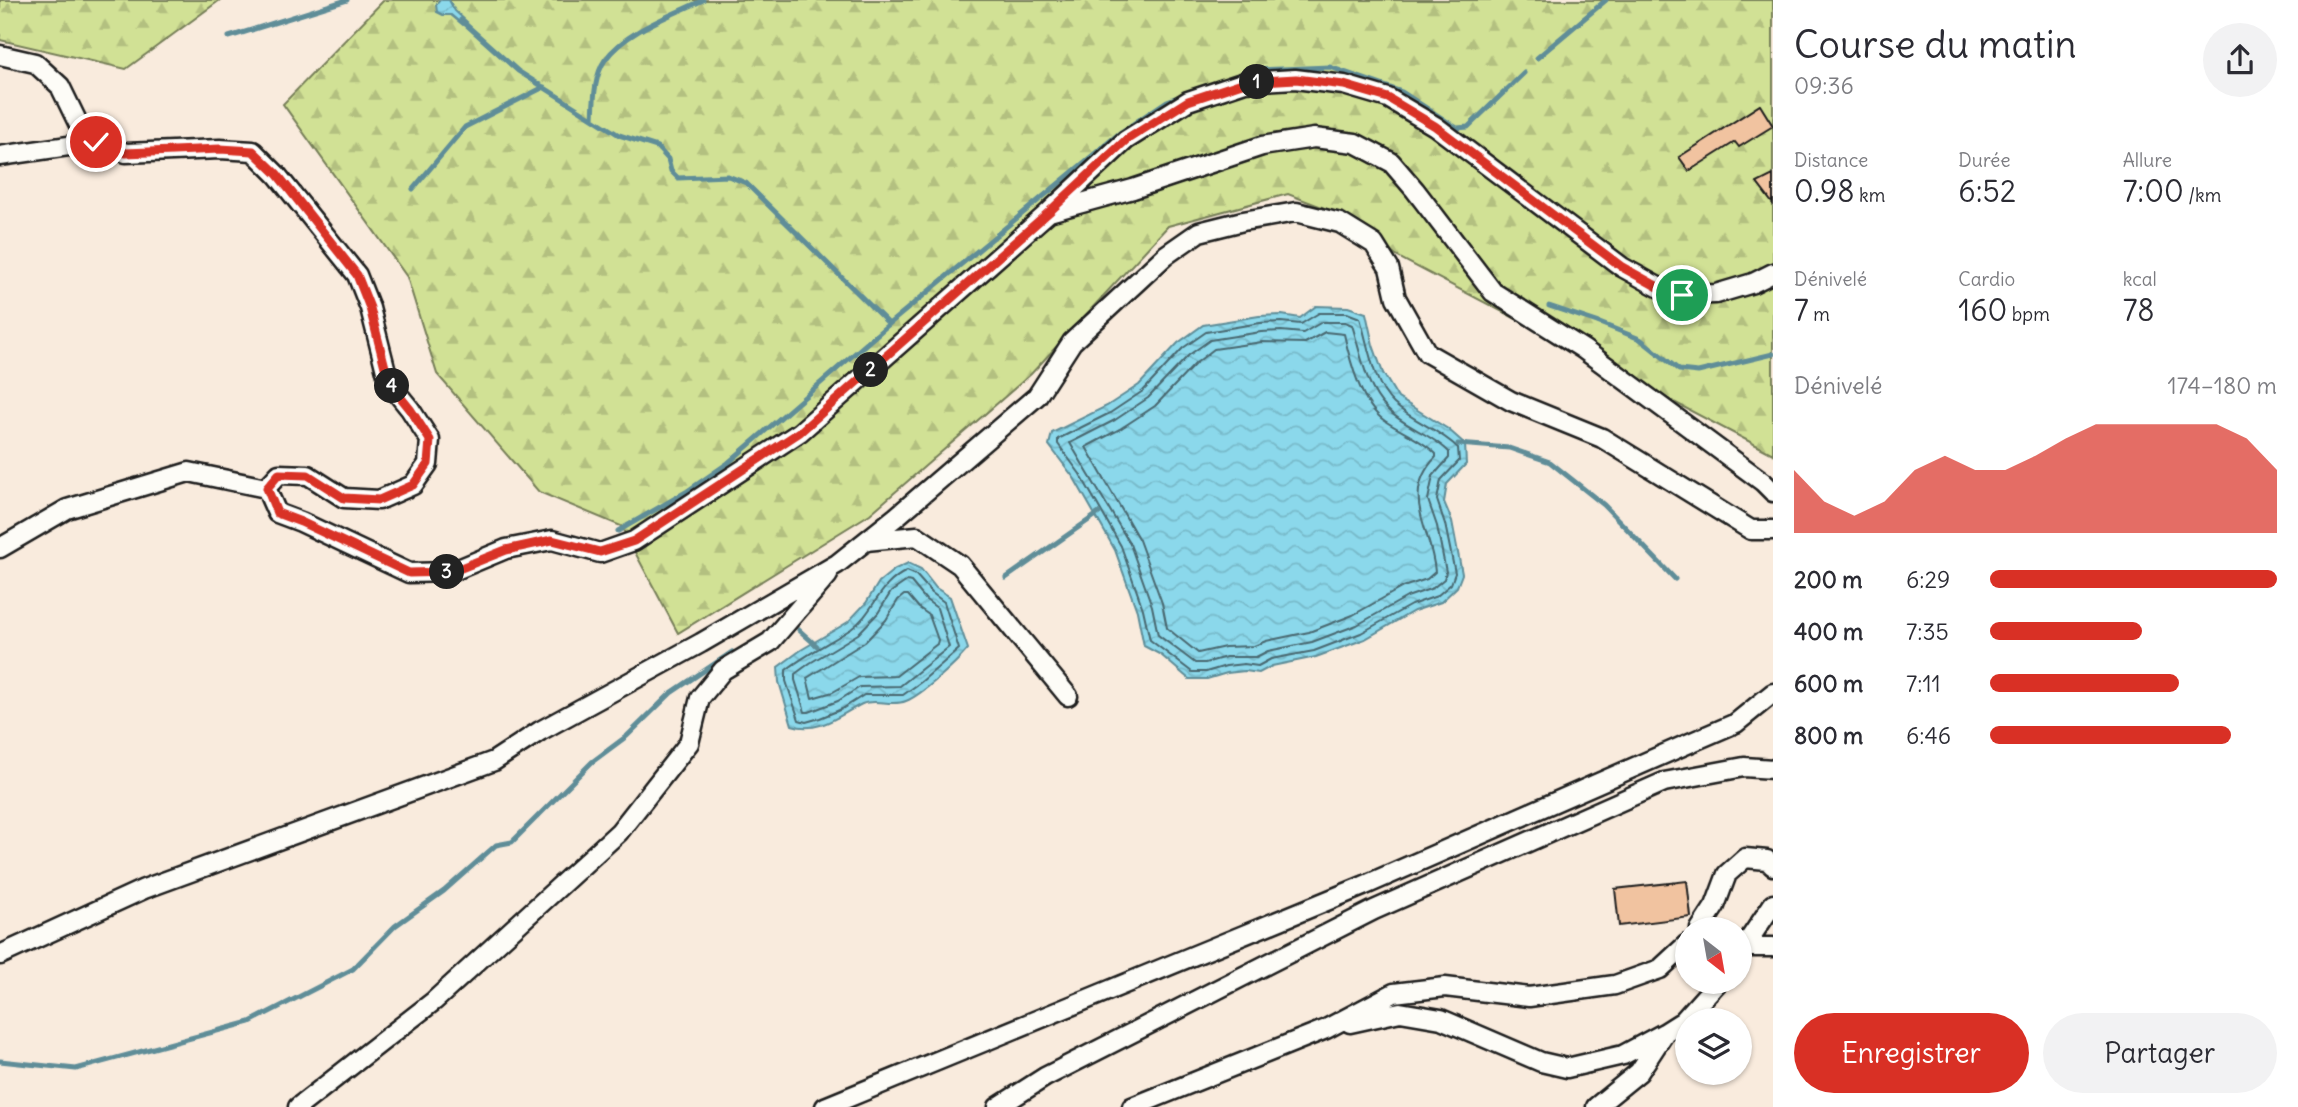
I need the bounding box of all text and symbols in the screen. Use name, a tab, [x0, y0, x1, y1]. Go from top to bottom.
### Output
text: Course du matin	[1794, 21, 2076, 68]
button: share	[2203, 23, 2277, 97]
pin: 1	[1240, 64, 1274, 100]
text: 1	[1253, 69, 1260, 93]
text: 09:36	[1794, 71, 1854, 100]
pin	[66, 112, 126, 172]
icon: check	[77, 123, 115, 161]
text: Distance	[1794, 148, 1868, 172]
text: Durée	[1958, 148, 2011, 172]
text: Allure	[2123, 148, 2172, 172]
text: 0.98	[1794, 172, 1854, 210]
text: 6:52	[1958, 172, 2016, 210]
text: 7:00	[2123, 172, 2184, 210]
text: km	[1854, 183, 1885, 207]
text: /km	[2184, 183, 2221, 207]
pin	[1652, 265, 1712, 325]
text: Dénivelé	[1794, 267, 1867, 291]
text: Cardio	[1958, 267, 2015, 291]
text: kcal	[2123, 267, 2157, 291]
icon: arrive	[1663, 276, 1701, 314]
text: 7	[1794, 291, 1809, 329]
text: 160	[1958, 291, 2007, 329]
text: 78	[2123, 291, 2155, 329]
text: m	[1809, 302, 1830, 326]
text: bpm	[2007, 302, 2050, 326]
pin: 2	[854, 352, 888, 388]
text: 2	[865, 357, 876, 381]
pin: 4	[374, 368, 410, 404]
text: Dénivelé	[1794, 371, 1882, 400]
text: 174–180 m	[2168, 371, 2277, 400]
text: 4	[386, 373, 397, 397]
pin: 3	[430, 554, 464, 590]
text: 3	[441, 559, 452, 583]
text: 200 m	[1794, 565, 1863, 594]
text: 6:29	[1906, 565, 1950, 594]
text: 400 m	[1794, 617, 1863, 646]
text: 7:35	[1906, 617, 1949, 646]
text: 600 m	[1794, 669, 1863, 698]
text: 7:11	[1906, 669, 1941, 698]
text: 800 m	[1794, 721, 1863, 750]
text: 6:46	[1906, 721, 1951, 750]
north arrow	[1675, 917, 1752, 994]
map controls	[1675, 917, 1752, 1085]
button: layers	[1675, 1008, 1752, 1085]
button: Enregistrer	[1794, 1013, 2029, 1093]
button: Partager	[2043, 1013, 2277, 1093]

